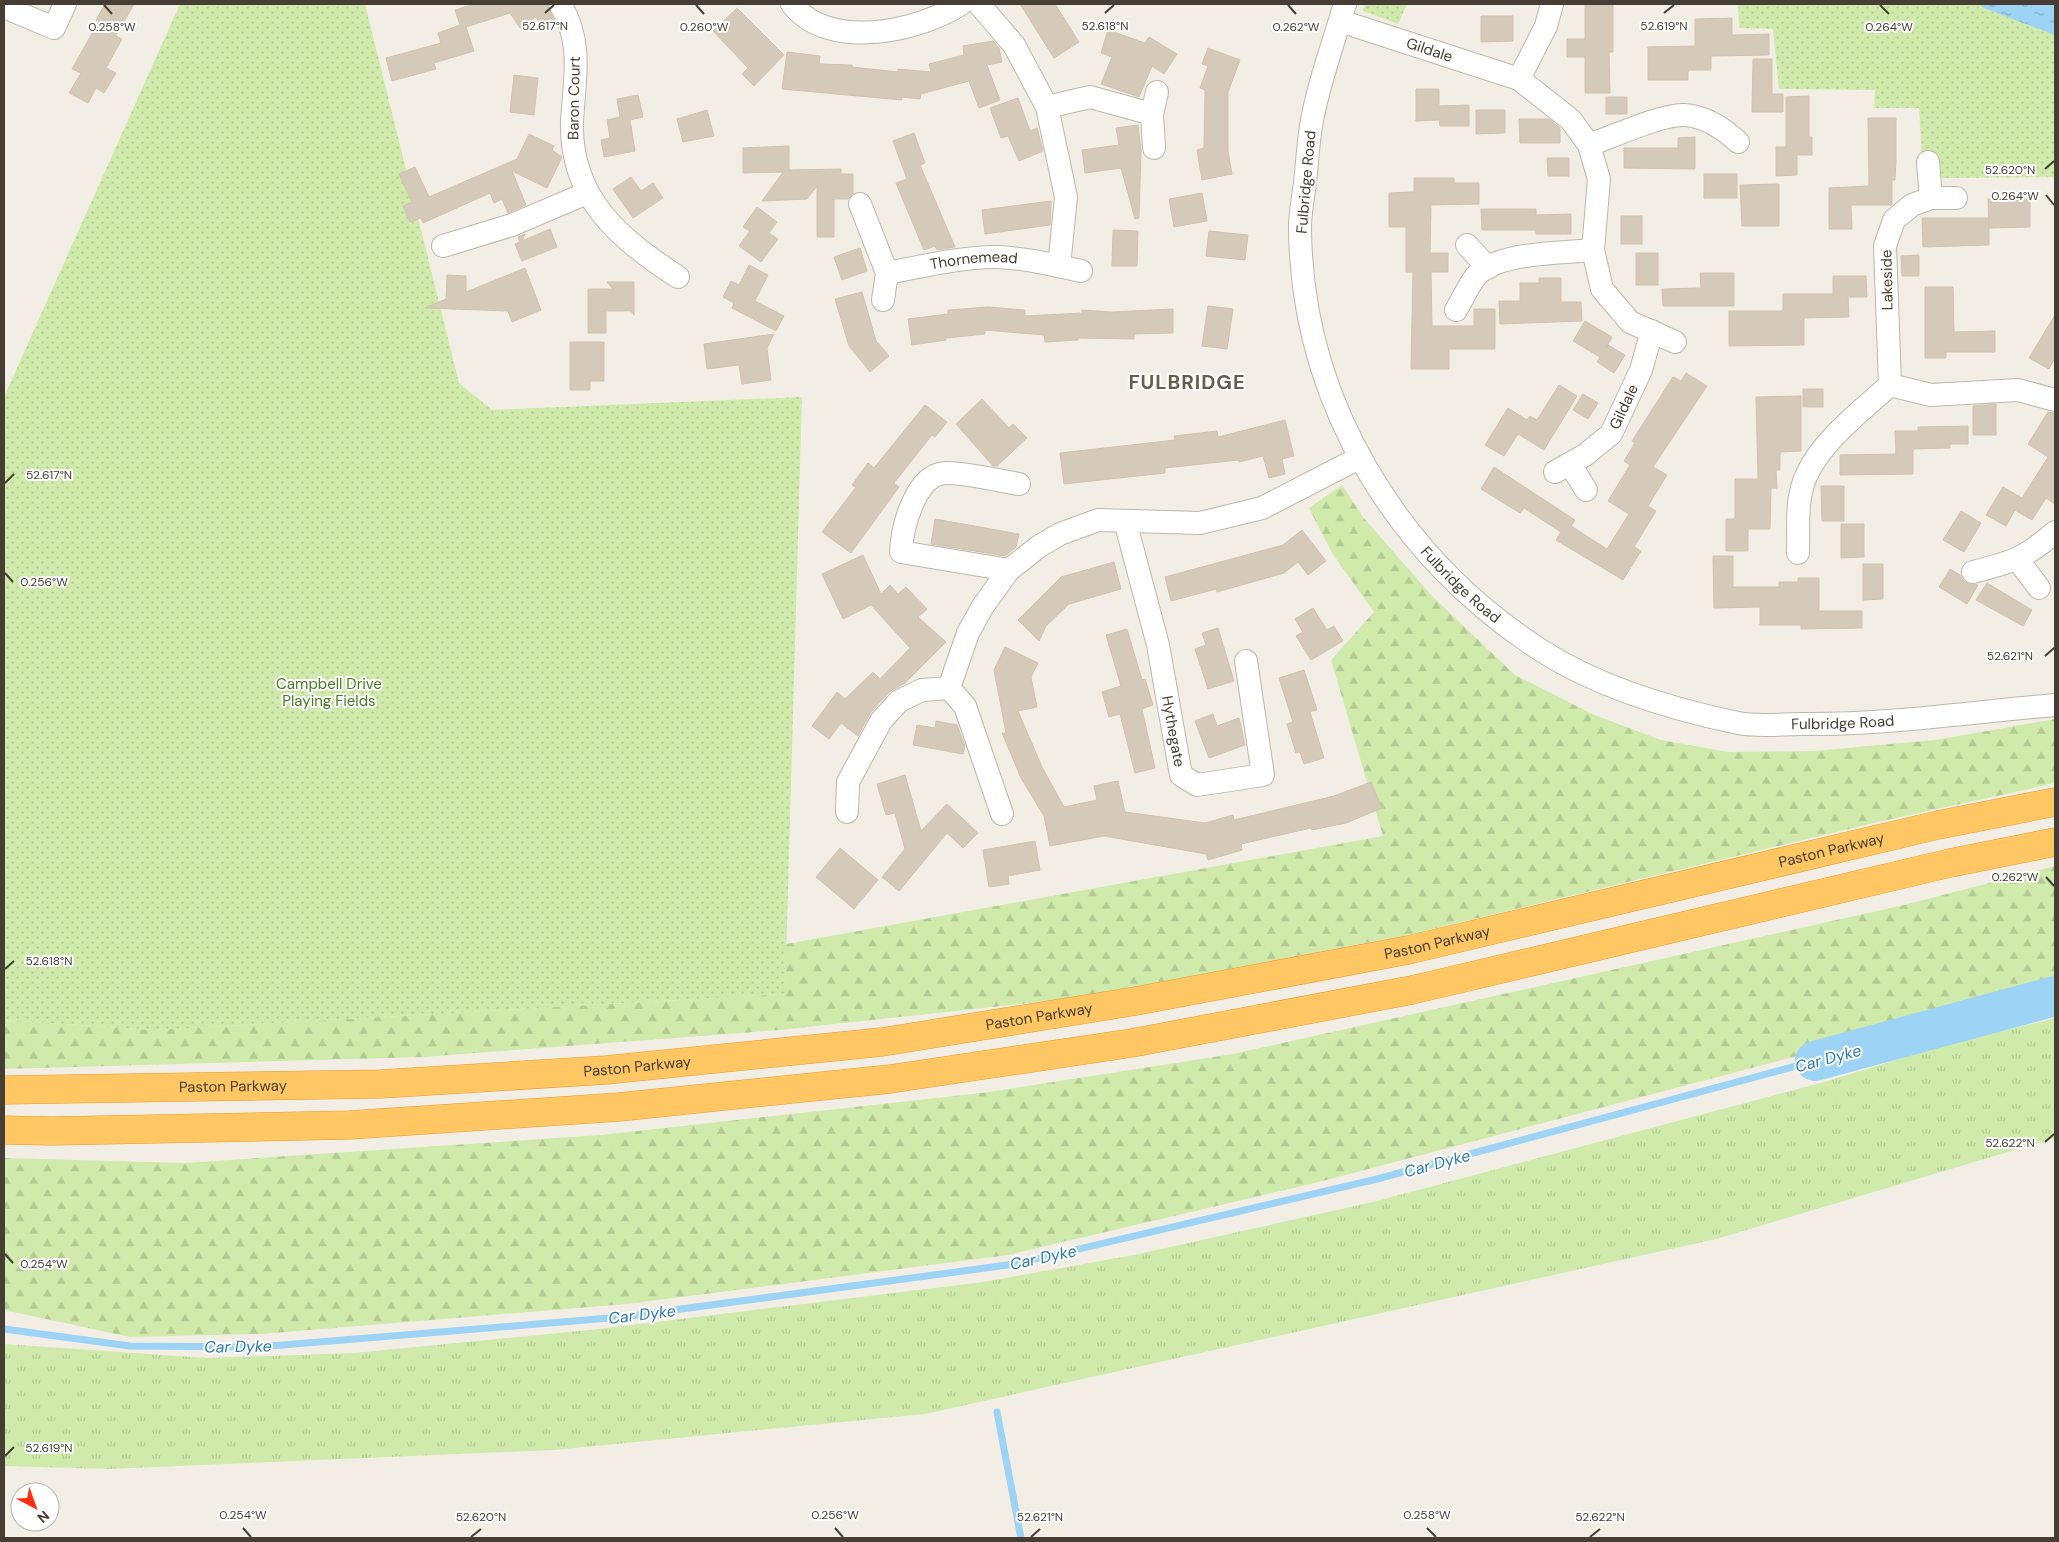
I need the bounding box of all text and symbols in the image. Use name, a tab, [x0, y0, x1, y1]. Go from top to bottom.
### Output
text: 52.617°N	[522, 18, 568, 34]
text: 52.618°N	[1081, 18, 1129, 34]
text: 52.619°N	[1640, 18, 1688, 34]
text: 0.258°W	[88, 19, 136, 35]
text: 0.260°W	[680, 19, 729, 35]
text: 0.262°W	[1273, 19, 1320, 35]
text: 0.264°W	[1865, 19, 1913, 35]
street label: Gildale	[1404, 33, 1455, 67]
street label: Baron Court	[563, 56, 585, 140]
street label: Fulbridge Road	[1292, 130, 1320, 234]
text: 52.620°N	[1985, 162, 2035, 178]
text: 0.264°W	[1991, 188, 2039, 204]
street label: Thornemead	[928, 247, 1019, 274]
street label: Lakeside	[1876, 249, 1898, 311]
district label: FULBRIDGE	[1128, 369, 1246, 395]
street label: Gildale	[1605, 381, 1643, 433]
text: 52.617°N	[26, 467, 72, 483]
street label: Fulbridge Road	[1416, 542, 1505, 628]
text: 0.256°W	[20, 574, 68, 590]
text: 52.621°N	[1987, 648, 2033, 664]
park label: Campbell Drive Playing Fields	[276, 674, 382, 711]
street label: Hythegate	[1157, 694, 1189, 769]
street label: Fulbridge Road	[1791, 711, 1895, 734]
street label: Paston Parkway	[1777, 828, 1887, 872]
text: 0.262°W	[1992, 869, 2039, 885]
street label: Paston Parkway	[1383, 921, 1493, 964]
text: 52.618°N	[25, 953, 73, 969]
street label: Paston Parkway	[984, 998, 1095, 1035]
water label: Car Dyke	[1793, 1040, 1864, 1077]
street label: Paston Parkway	[583, 1051, 693, 1081]
street label: Paston Parkway	[179, 1075, 288, 1097]
text: 52.622°N	[1985, 1135, 2035, 1151]
water label: Car Dyke	[1402, 1145, 1473, 1182]
water label: Car Dyke	[1008, 1240, 1078, 1275]
text: 0.254°W	[20, 1256, 68, 1272]
water label: Car Dyke	[607, 1300, 677, 1329]
water label: Car Dyke	[204, 1335, 272, 1358]
text: 52.619°N	[25, 1440, 73, 1456]
north arrow	[10, 1482, 60, 1532]
text: N	[34, 1507, 53, 1527]
text: 0.254°W	[219, 1507, 267, 1523]
text: 0.256°W	[811, 1507, 859, 1523]
text: 0.258°W	[1403, 1507, 1451, 1523]
text: 52.620°N	[456, 1509, 506, 1525]
text: 52.621°N	[1017, 1509, 1063, 1525]
text: 52.622°N	[1575, 1509, 1625, 1525]

